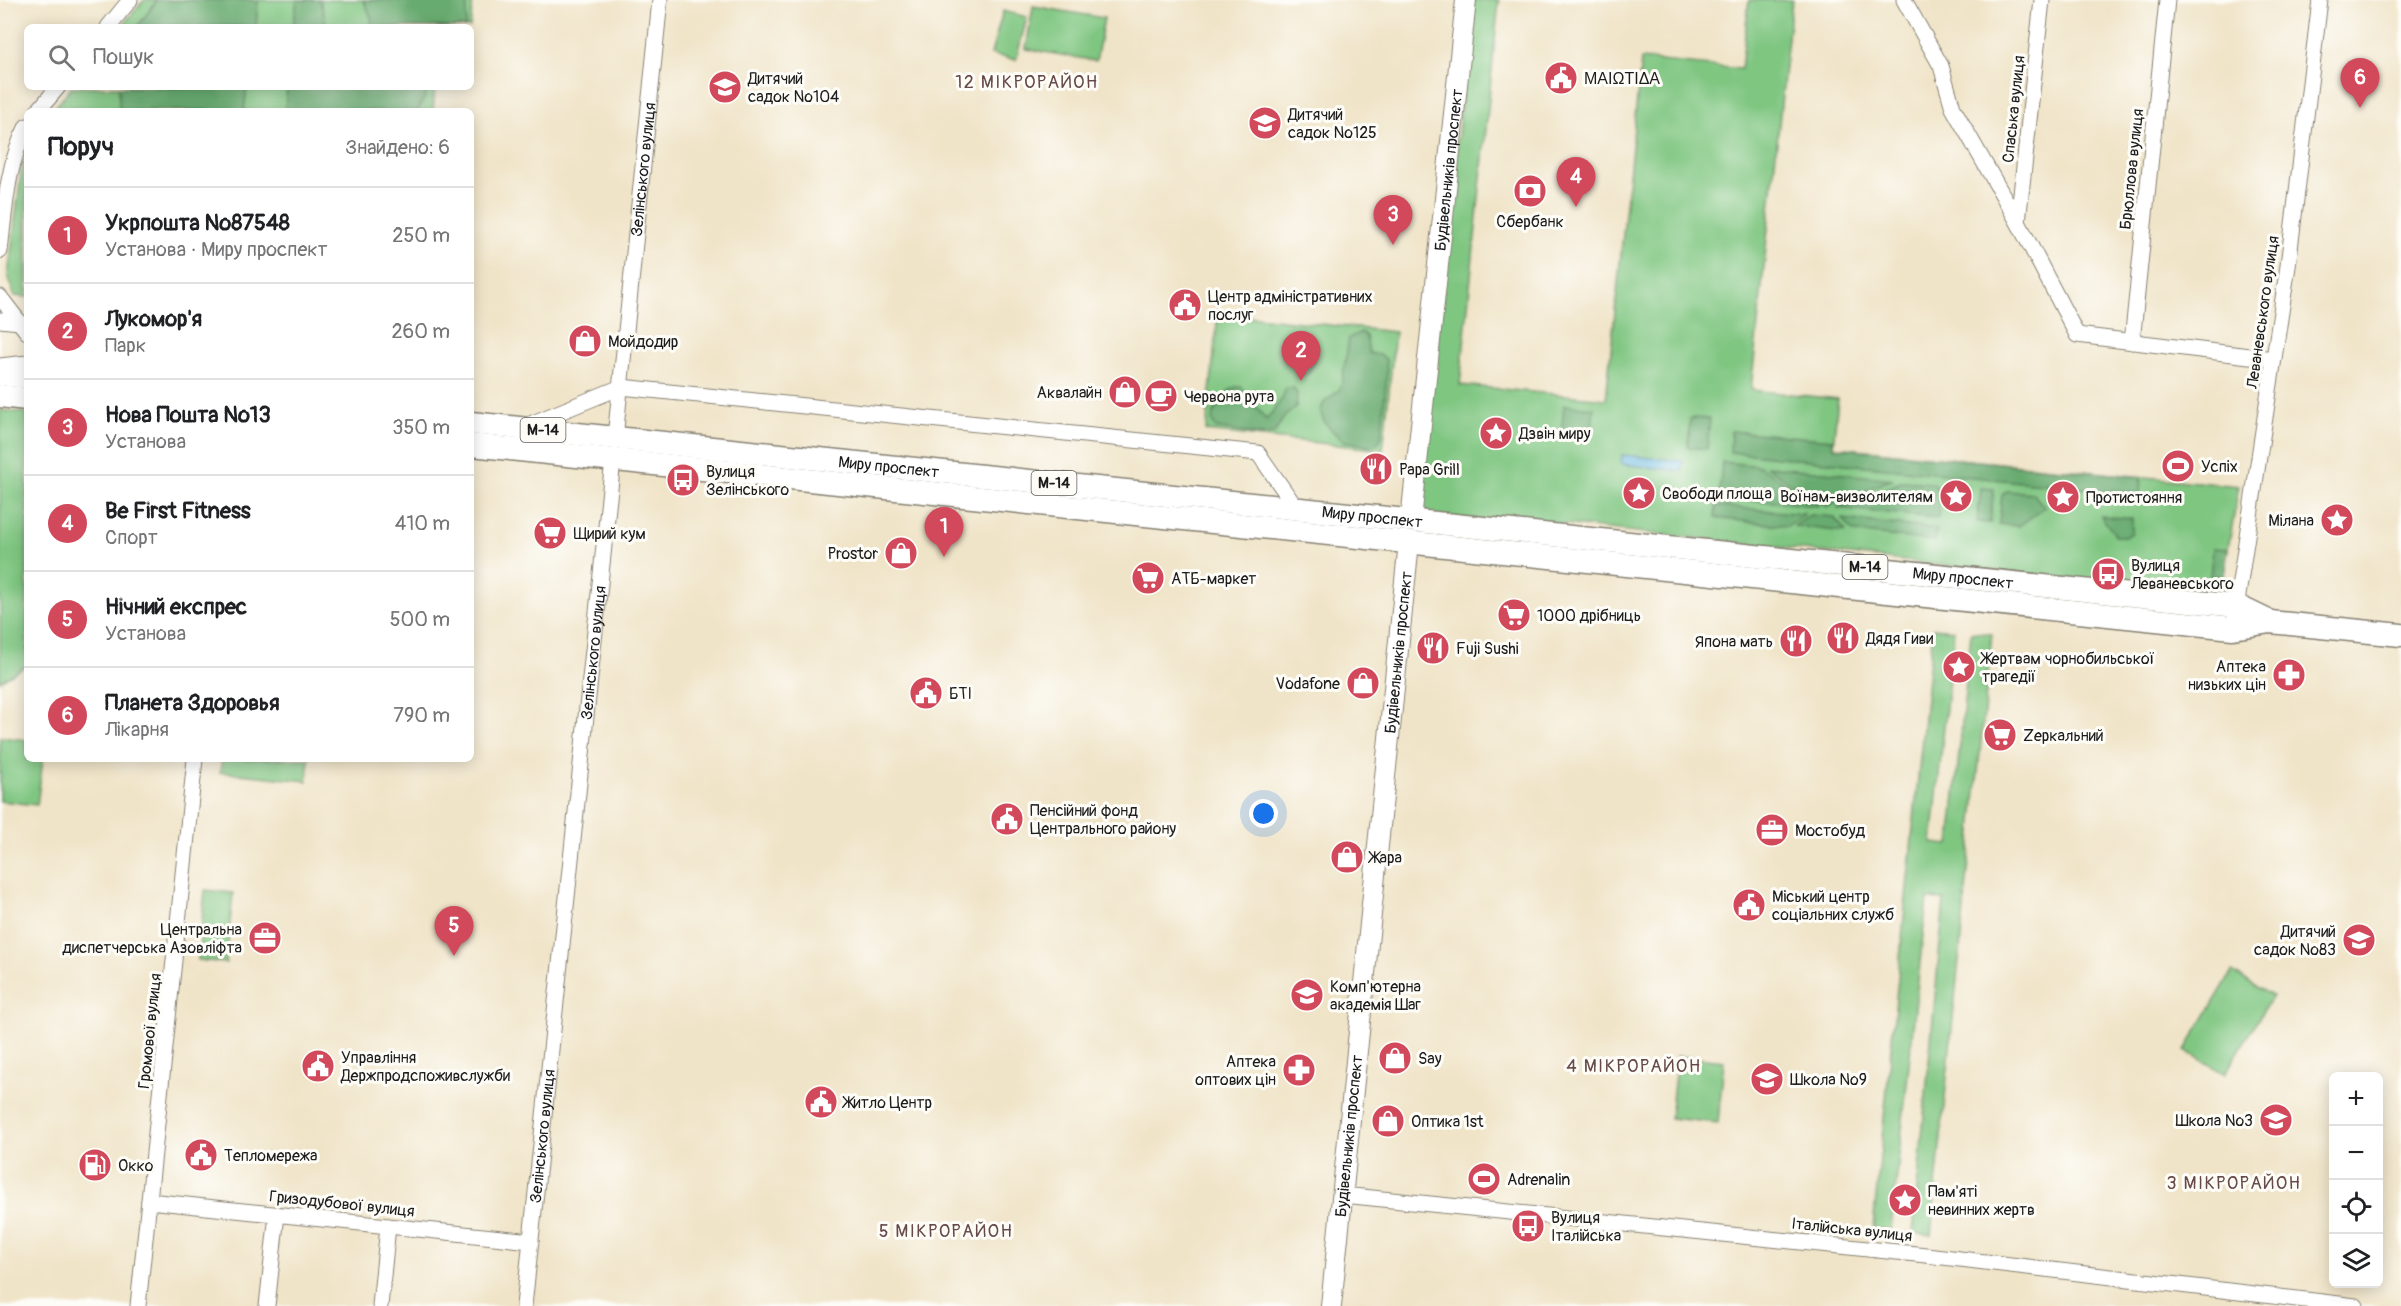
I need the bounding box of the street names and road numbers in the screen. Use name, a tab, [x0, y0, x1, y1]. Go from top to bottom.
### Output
street label: Спаська вулиця	[1998, 54, 2030, 164]
street label: Будівельників проспект	[1431, 88, 1468, 252]
street label: Зелінського вулиця	[627, 102, 660, 237]
street label: Брюллова вулиця	[2116, 108, 2148, 231]
street label: Леваневського вулиця	[2242, 234, 2284, 391]
road number: М-14	[520, 418, 566, 442]
street label: Миру проспект	[837, 452, 940, 482]
road number: М-14	[1032, 471, 1076, 495]
street label: Миру проспект	[1321, 502, 1424, 533]
road number: М-14	[1842, 555, 1888, 579]
street label: Миру проспект	[1911, 563, 2014, 594]
street label: Будівельників проспект	[1381, 570, 1417, 735]
street label: Зелінського вулиця	[577, 585, 611, 721]
street label: Громової вулиця	[134, 972, 166, 1090]
street label: Будівельників проспект	[1331, 1054, 1368, 1218]
street label: Зелінського вулиця	[526, 1068, 560, 1204]
street label: Гризодубової вулиця	[268, 1186, 416, 1222]
street label: Італійська вулиця	[1790, 1214, 1913, 1246]

